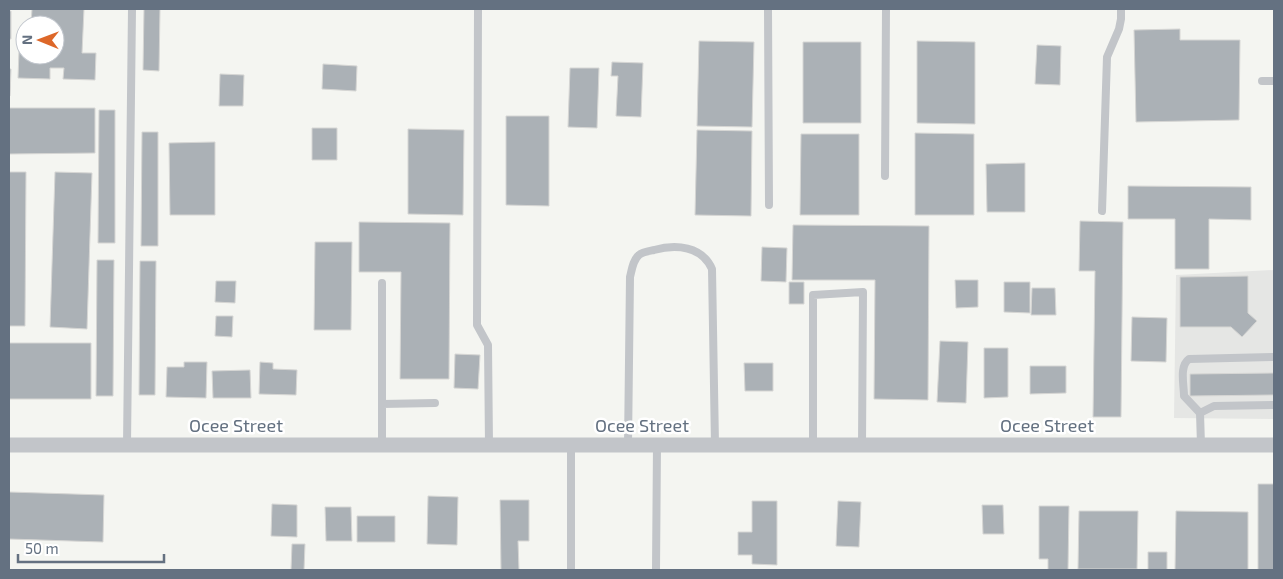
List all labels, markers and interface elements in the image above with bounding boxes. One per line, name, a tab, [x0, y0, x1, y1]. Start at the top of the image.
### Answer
north arrow	[15, 15, 65, 65]
text: N	[18, 35, 35, 45]
street label: Ocee Street	[189, 414, 283, 436]
street label: Ocee Street	[595, 414, 689, 436]
street label: Ocee Street	[1000, 414, 1094, 436]
scale bar	[18, 532, 164, 564]
text: 50 m	[25, 539, 59, 557]

